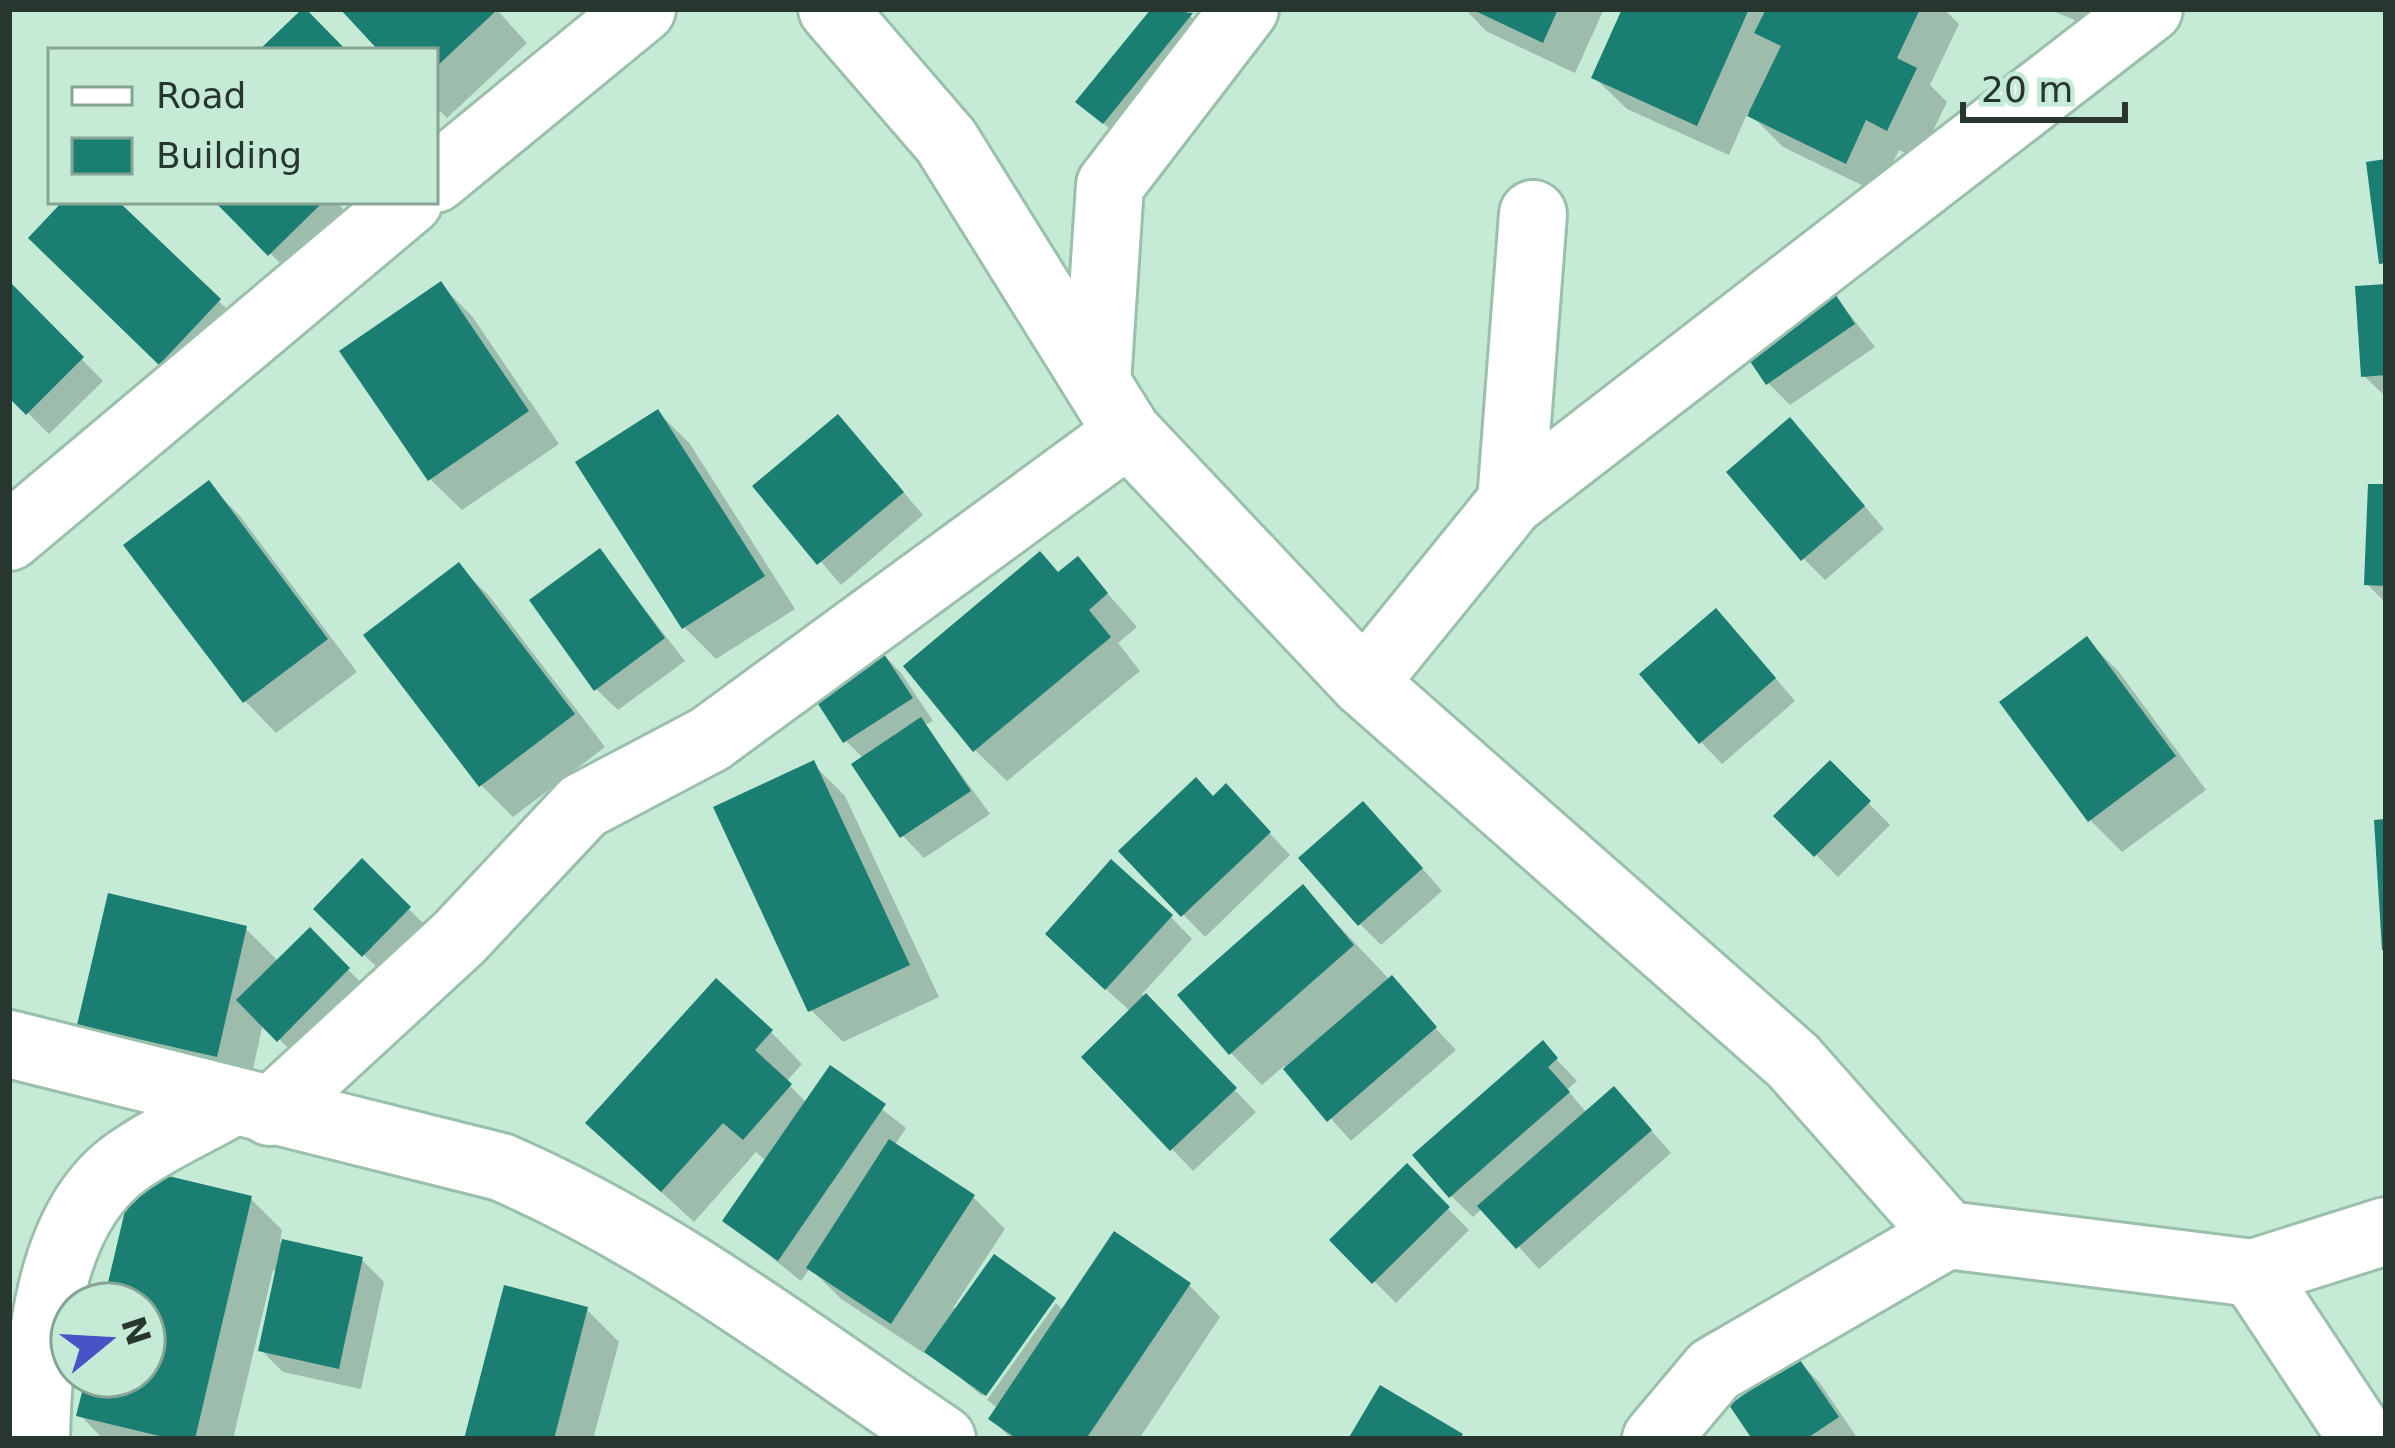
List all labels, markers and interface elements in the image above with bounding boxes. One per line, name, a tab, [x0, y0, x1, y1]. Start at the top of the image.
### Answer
legend	[48, 48, 438, 204]
scale bar	[1963, 48, 2125, 122]
text: 20 m	[1981, 69, 2073, 110]
text: Road	[156, 75, 246, 116]
text: Building	[156, 135, 302, 176]
north arrow	[48, 1280, 168, 1400]
text: N	[113, 1312, 159, 1350]

